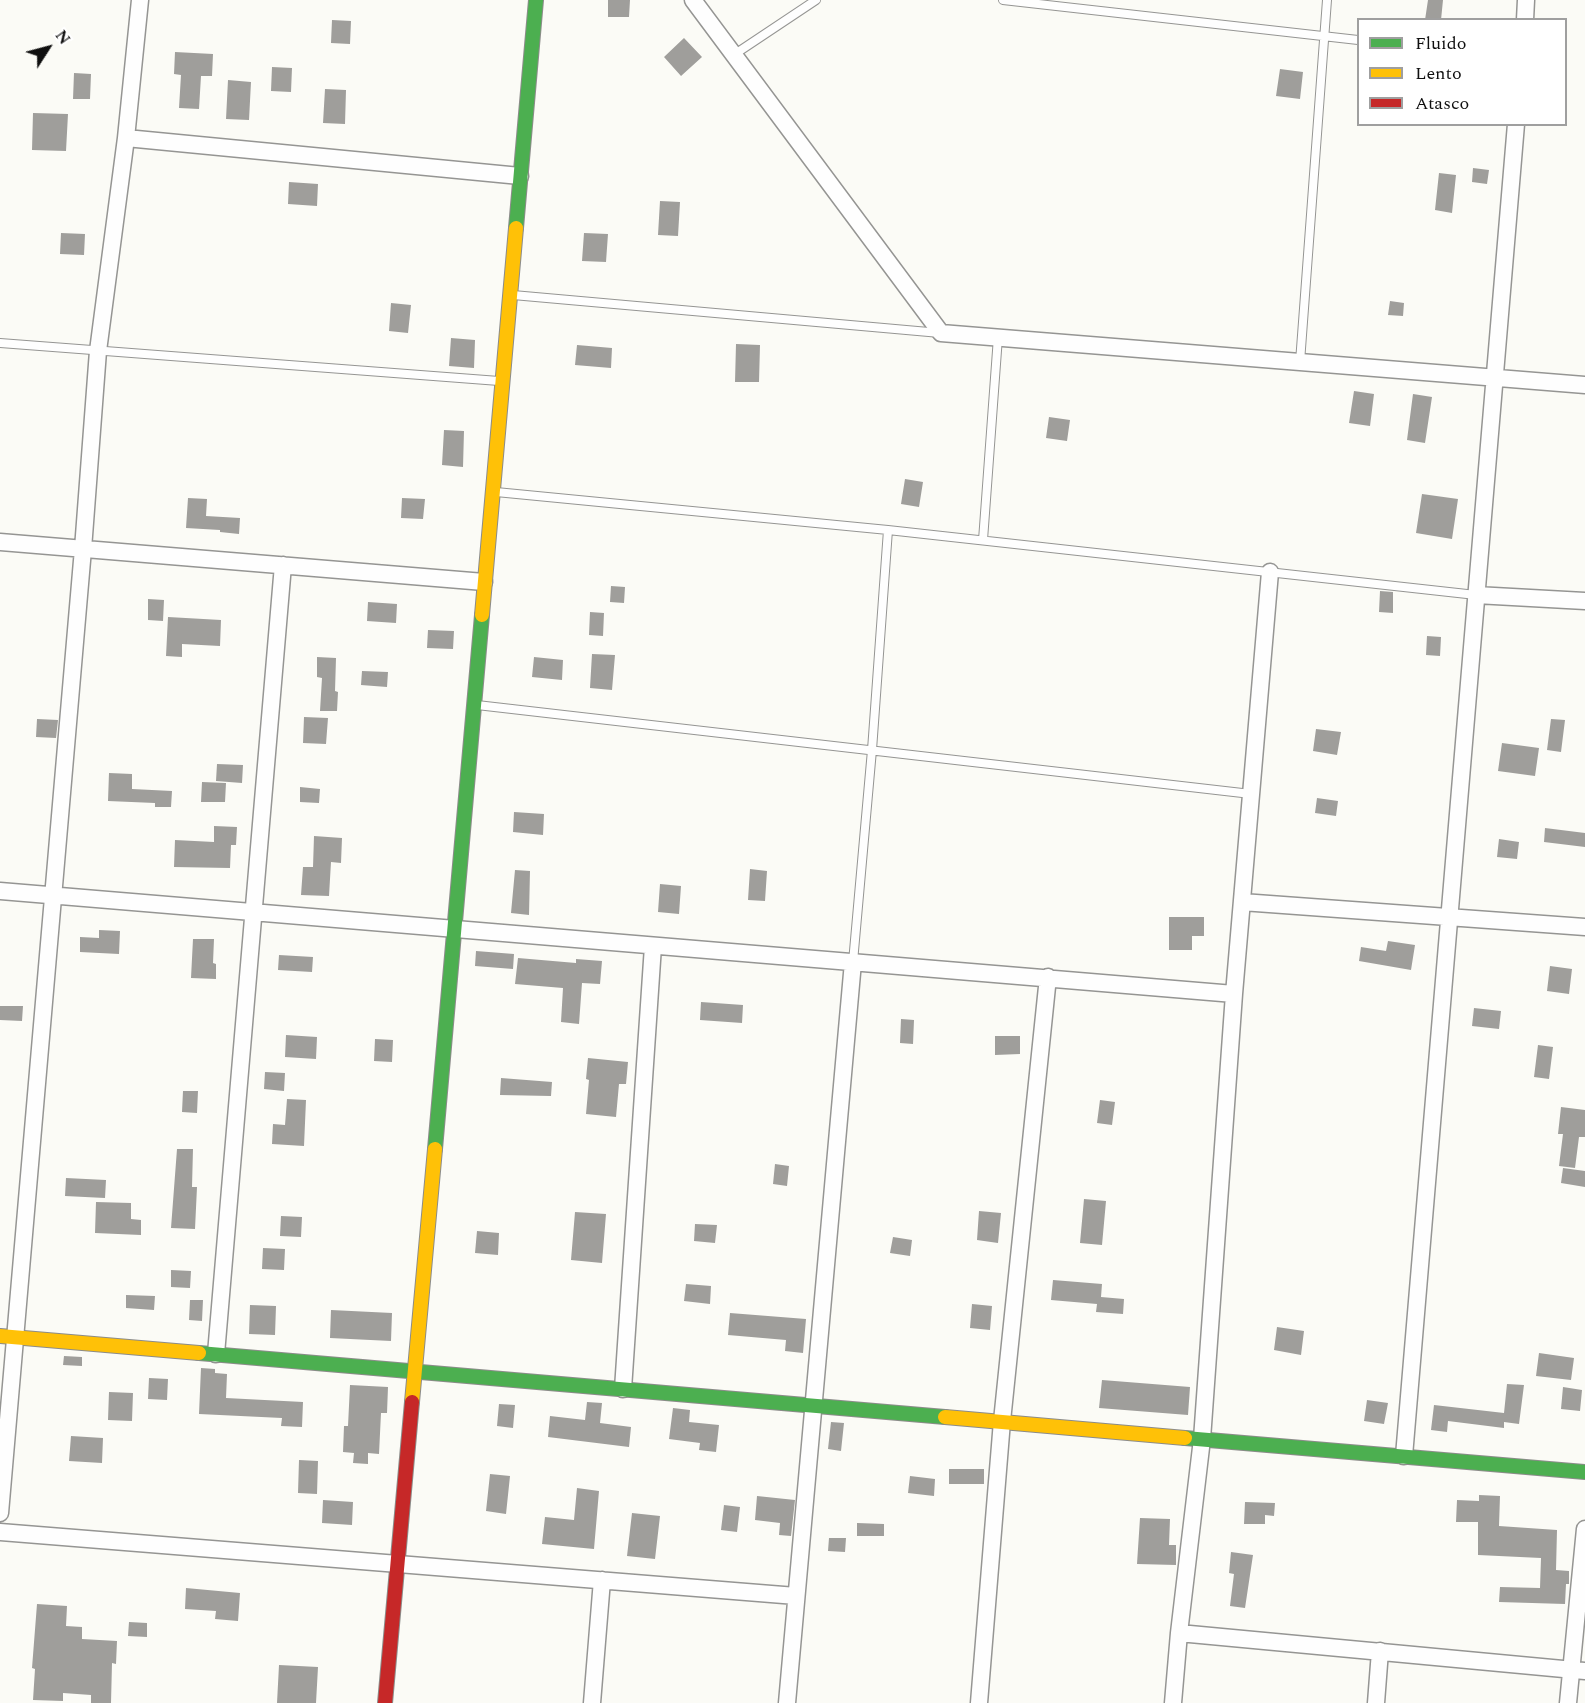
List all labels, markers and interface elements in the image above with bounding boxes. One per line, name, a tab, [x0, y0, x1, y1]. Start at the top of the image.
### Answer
north arrow	[18, 18, 78, 78]
legend	[1357, 18, 1567, 126]
text: N	[49, 25, 76, 50]
text: Fluido	[1415, 30, 1467, 57]
text: Lento	[1415, 60, 1462, 87]
text: Atasco	[1415, 90, 1469, 117]

